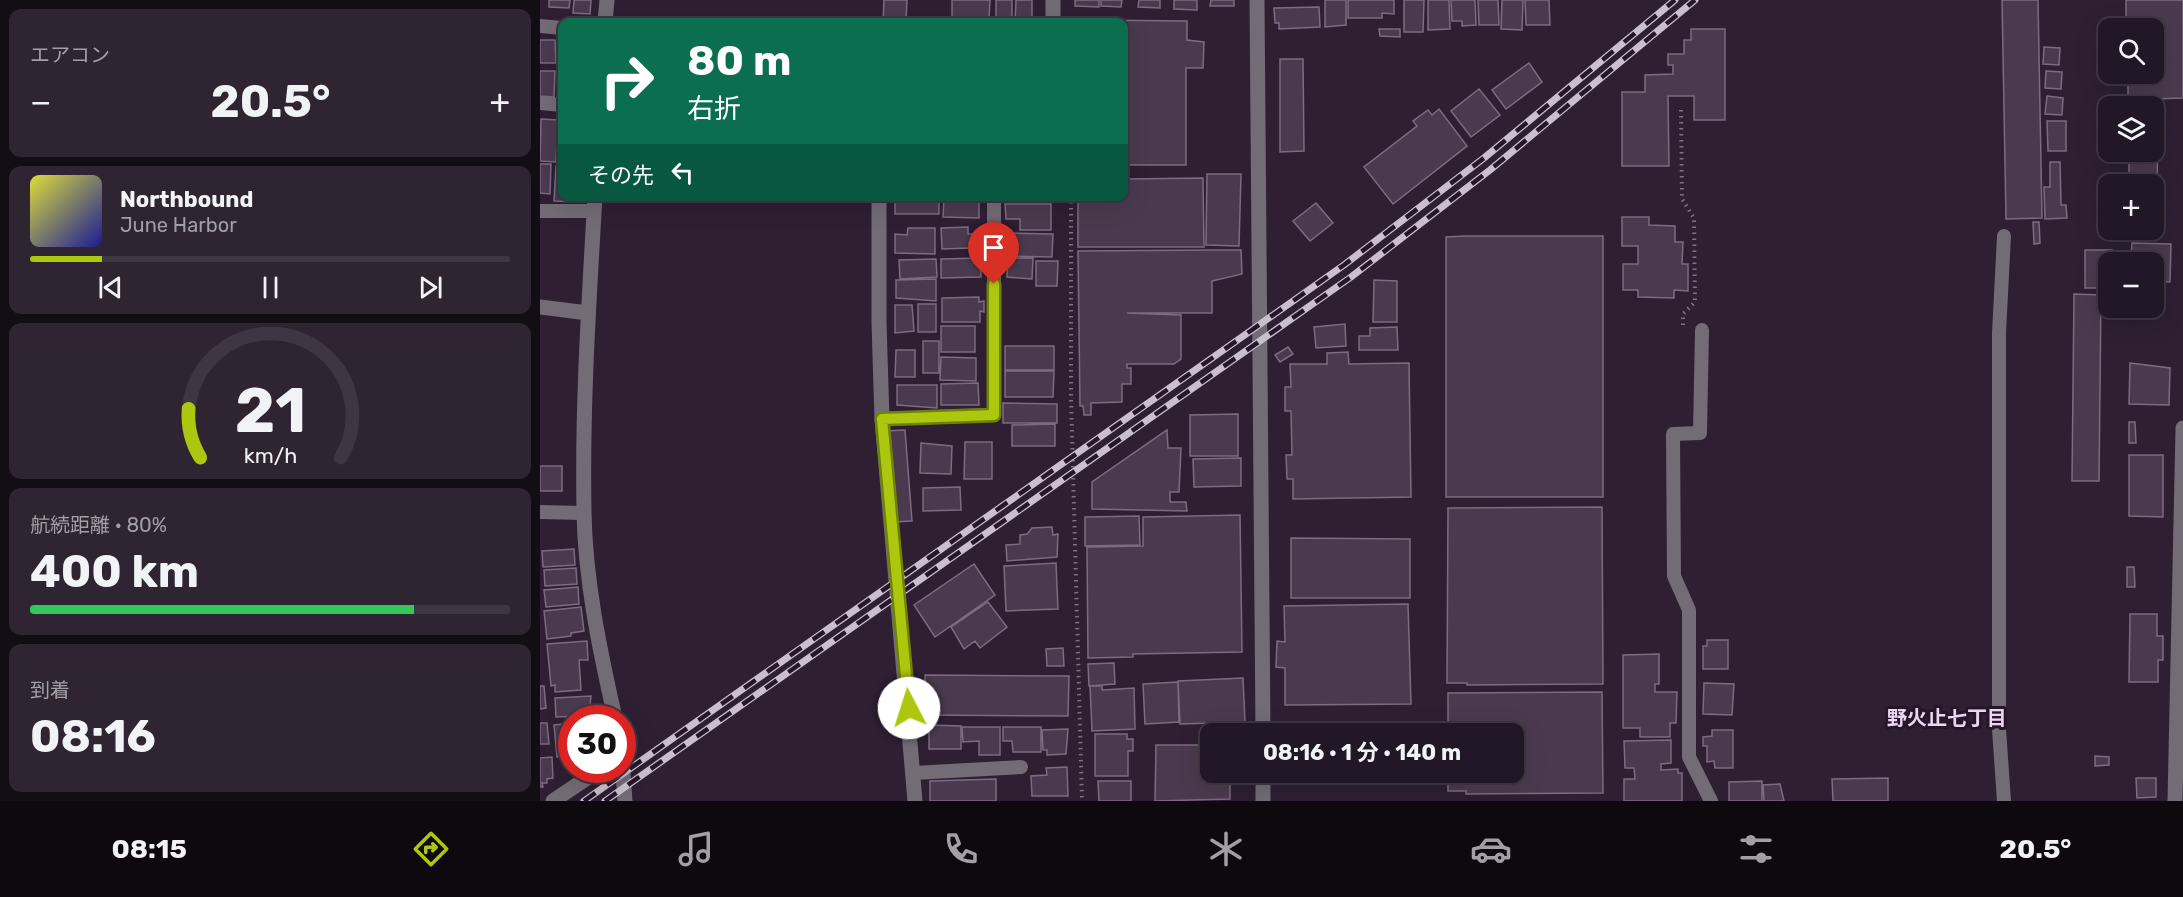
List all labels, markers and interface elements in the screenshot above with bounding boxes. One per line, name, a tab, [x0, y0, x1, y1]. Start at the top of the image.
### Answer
map controls	[2098, 18, 2164, 318]
button: search	[2098, 18, 2164, 84]
text: 80 m	[687, 36, 791, 86]
icon: right	[588, 42, 666, 120]
text: エアコン	[30, 43, 110, 67]
text: 20.5°	[211, 75, 330, 128]
text: −	[30, 82, 51, 121]
text: +	[489, 82, 510, 121]
text: 右折	[687, 93, 741, 125]
button: layers	[2098, 96, 2164, 162]
icon: left	[666, 156, 699, 189]
text: その先	[588, 162, 654, 189]
button: +	[2098, 174, 2164, 240]
text: Northbound	[120, 186, 253, 213]
text: June Harbor	[120, 213, 237, 237]
pin	[968, 222, 1019, 284]
icon: arrive	[977, 231, 1010, 264]
button: −	[2098, 252, 2164, 318]
icon: previous	[94, 271, 127, 304]
icon: pause	[254, 271, 287, 304]
icon: next	[414, 271, 447, 304]
text: 21	[234, 374, 306, 448]
text: km/h	[243, 443, 297, 468]
text: 航続距離 · 80%	[30, 513, 167, 537]
text: 400 km	[30, 545, 199, 598]
position arrow	[877, 676, 941, 740]
text: 到着	[30, 678, 70, 702]
speed limit sign: 30	[558, 705, 636, 783]
district label: 野火止七丁目	[1887, 706, 2007, 730]
text: 08:16	[30, 710, 156, 763]
text: 08:16 · 1 分 · 140 m	[1263, 739, 1461, 766]
icon: directions	[410, 828, 452, 870]
icon: music	[675, 828, 717, 870]
icon: phone	[940, 828, 982, 870]
icon: climate	[1205, 828, 1247, 870]
icon: car	[1470, 828, 1512, 870]
icon: filters	[1735, 828, 1777, 870]
text: 08:15	[111, 833, 187, 865]
text: 20.5°	[2000, 833, 2071, 865]

